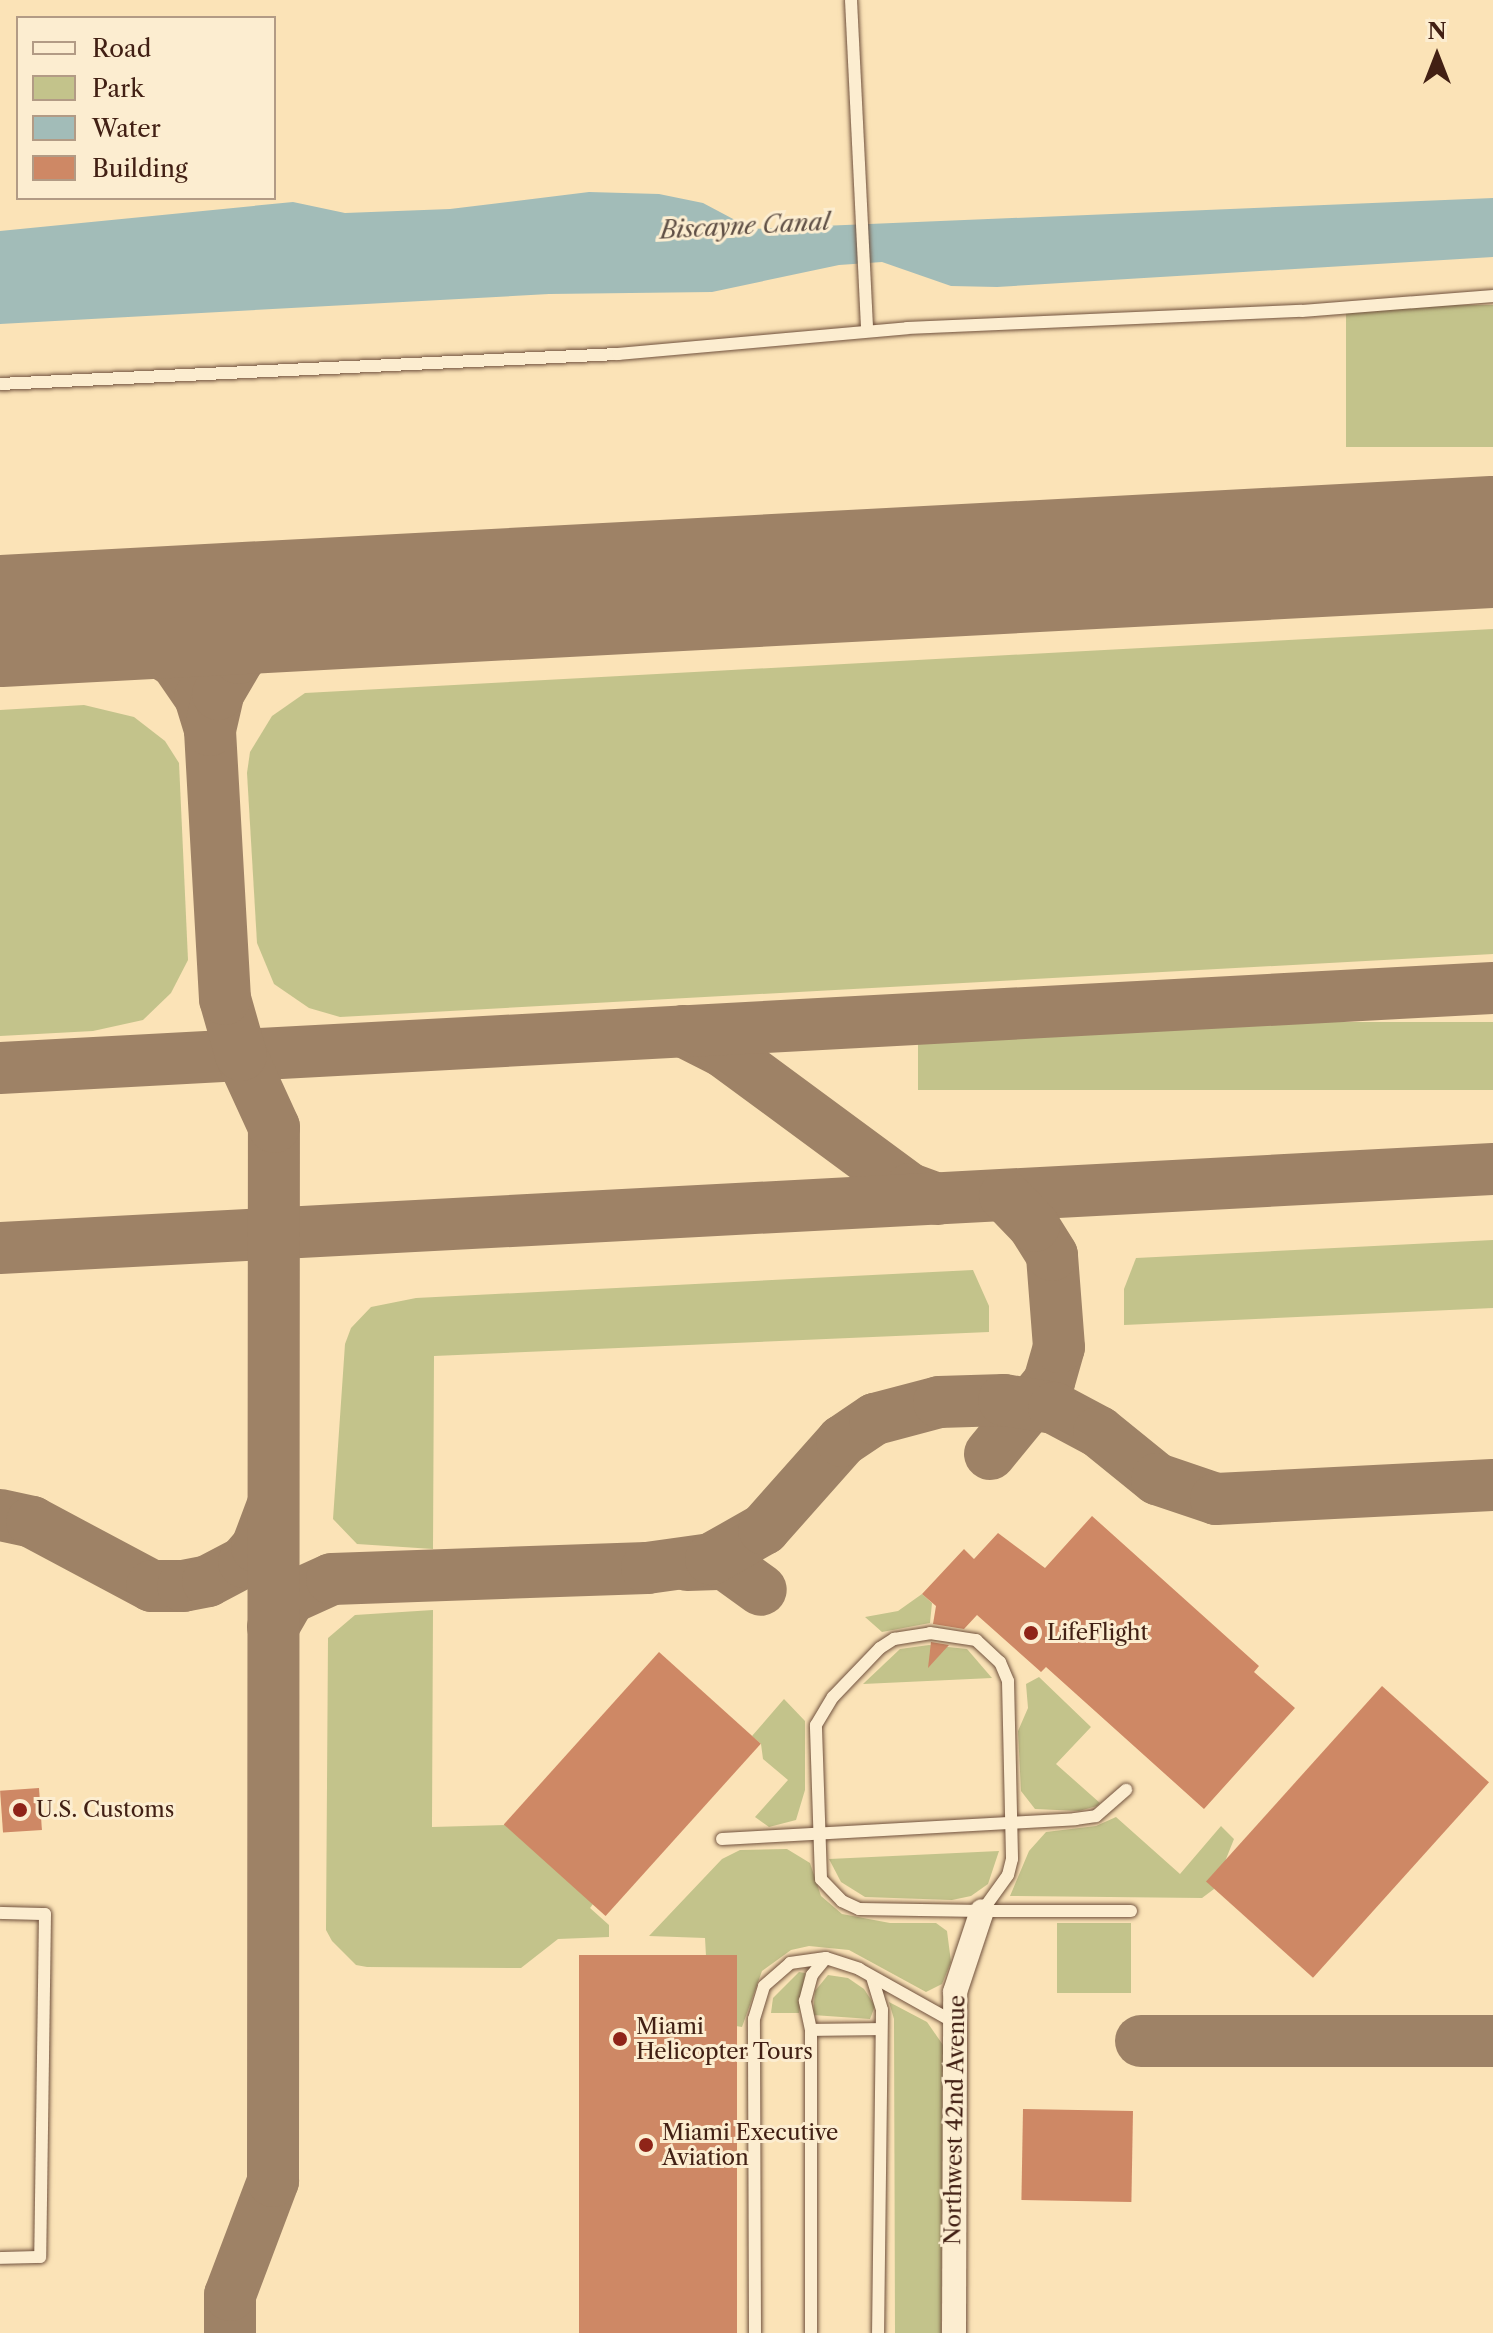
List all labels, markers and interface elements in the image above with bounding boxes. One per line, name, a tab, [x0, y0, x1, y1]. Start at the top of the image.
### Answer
legend	[16, 16, 276, 200]
north arrow	[1397, 16, 1477, 96]
text: N	[1427, 18, 1447, 45]
text: Road	[92, 34, 151, 63]
text: Park	[92, 74, 144, 103]
text: Water	[92, 114, 161, 143]
text: Building	[92, 154, 188, 183]
water label: Biscayne Canal	[659, 207, 831, 245]
place label: LifeFlight	[1047, 1620, 1148, 1646]
marker: LifeFlight	[1022, 1624, 1040, 1642]
place label: U.S. Customs	[36, 1797, 174, 1823]
marker: U.S. Customs	[11, 1801, 29, 1819]
street label: Northwest 42nd Avenue	[940, 1994, 970, 2246]
place label: Miami Helicopter Tours	[636, 2013, 814, 2064]
marker: Miami Helicopter Tours	[611, 2030, 629, 2048]
place label: Miami Executive Aviation	[662, 2119, 838, 2170]
marker: Miami Executive Aviation	[637, 2136, 655, 2154]

